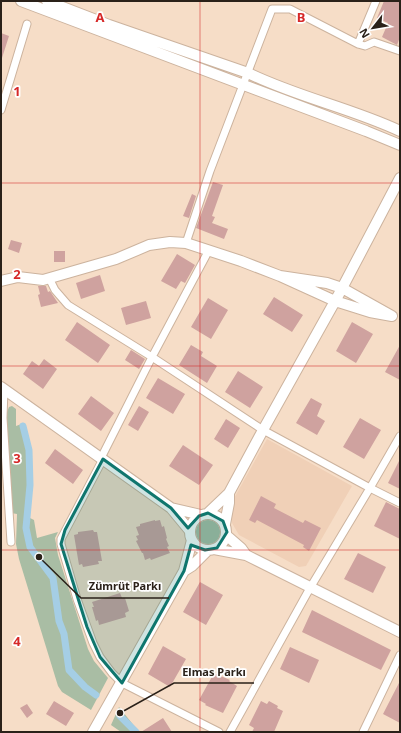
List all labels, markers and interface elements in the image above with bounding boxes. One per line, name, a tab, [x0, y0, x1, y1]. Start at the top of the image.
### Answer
text: A	[96, 8, 105, 26]
text: B	[297, 8, 305, 26]
north arrow	[353, 8, 393, 48]
text: N	[355, 26, 373, 41]
text: 1	[13, 82, 21, 100]
text: 2	[13, 265, 21, 283]
text: 3	[13, 449, 21, 467]
callout: Zümrüt Parkı	[81, 575, 169, 598]
text: Zümrüt Parkı	[89, 578, 161, 593]
text: 4	[13, 632, 21, 650]
callout: Elmas Parkı	[174, 660, 254, 683]
text: Elmas Parkı	[182, 664, 246, 679]

